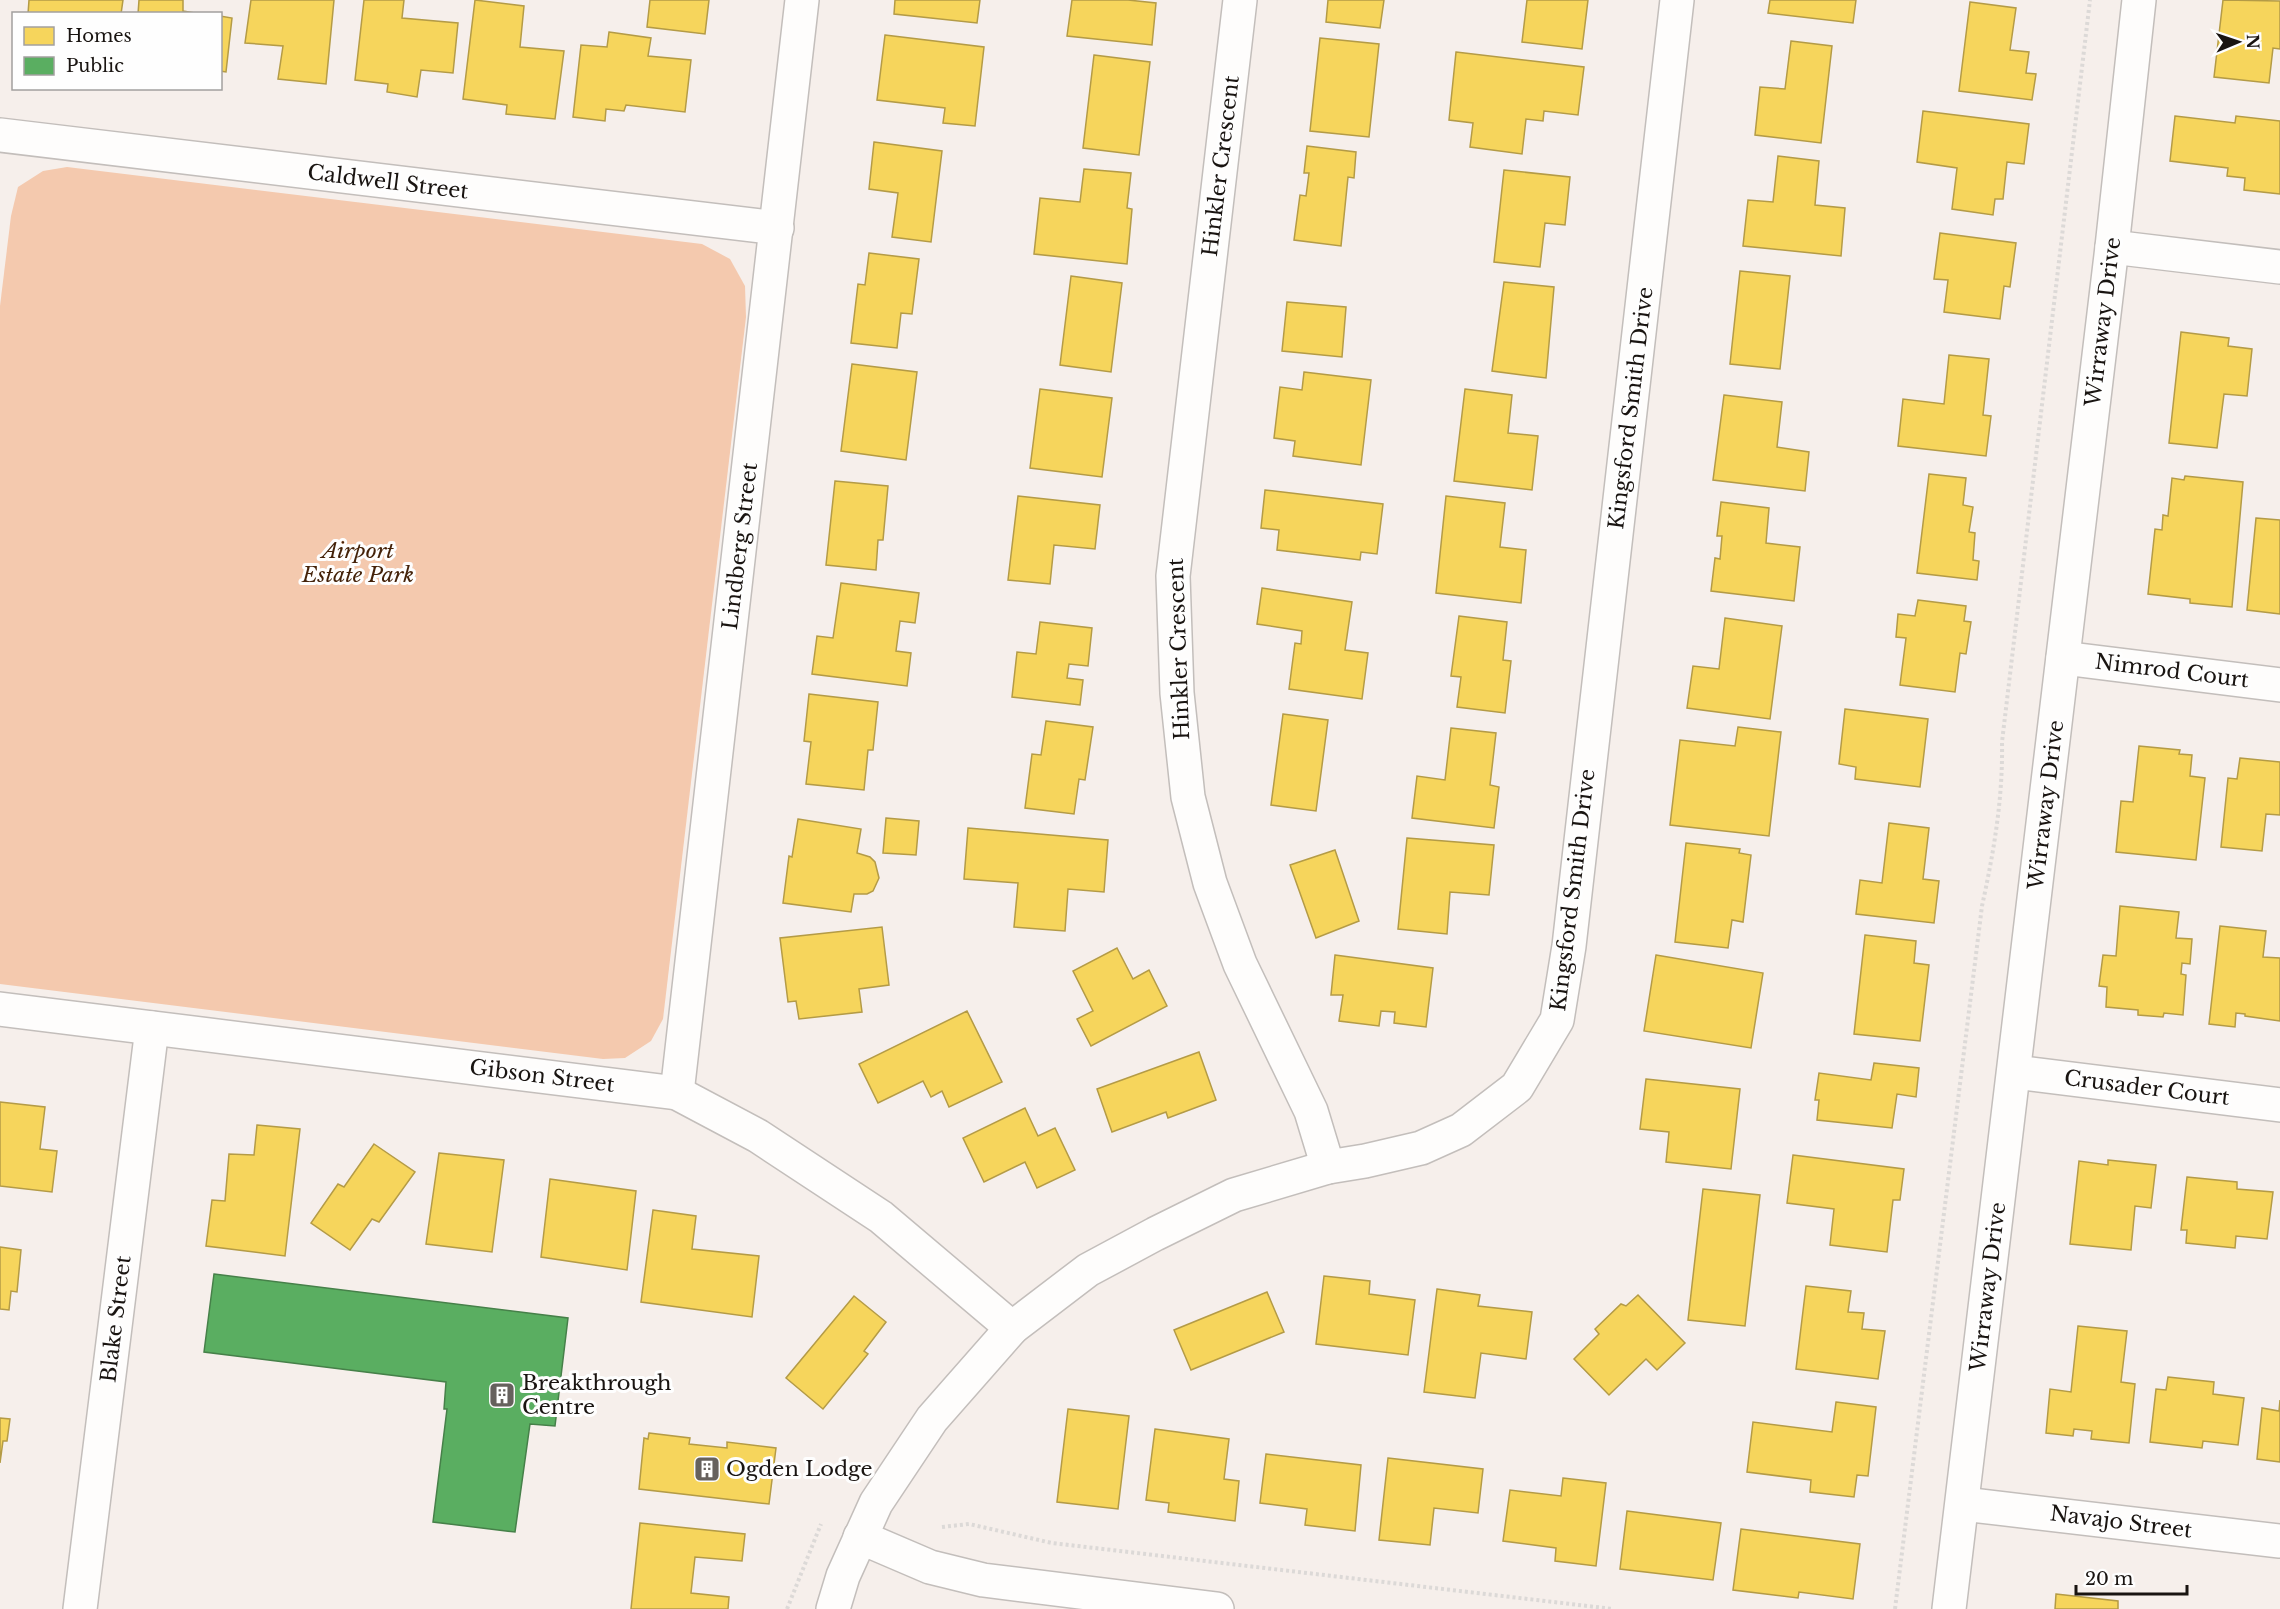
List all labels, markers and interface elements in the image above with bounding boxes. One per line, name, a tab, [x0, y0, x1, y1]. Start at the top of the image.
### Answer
legend	[12, 12, 222, 90]
north arrow	[2208, 12, 2268, 72]
text: Homes	[66, 25, 132, 47]
text: N	[2243, 34, 2263, 49]
text: Public	[66, 55, 124, 77]
street label: Hinkler Crescent	[1197, 74, 1245, 258]
street label: Caldwell Street	[306, 159, 470, 205]
street label: Wirraway Drive	[2080, 236, 2126, 409]
street label: Kingsford Smith Drive	[1603, 285, 1659, 531]
street label: Lindberg Street	[717, 461, 763, 631]
park label: Airport Estate Park	[301, 538, 414, 588]
street label: Hinkler Crescent	[1163, 557, 1195, 741]
street label: Nimrod Court	[2094, 649, 2250, 693]
street label: Wirraway Drive	[2023, 719, 2069, 892]
street label: Kingsford Smith Drive	[1545, 767, 1601, 1013]
street label: Gibson Street	[468, 1054, 616, 1098]
street label: Crusader Court	[2063, 1065, 2231, 1111]
street label: Wirraway Drive	[1965, 1201, 2011, 1374]
street label: Blake Street	[95, 1254, 137, 1384]
place label: Breakthrough Centre	[522, 1370, 672, 1420]
building icon: Breakthrough Centre	[487, 1380, 517, 1410]
building icon: Ogden Lodge	[692, 1454, 722, 1484]
place label: Ogden Lodge	[726, 1456, 873, 1482]
street label: Navajo Street	[2048, 1500, 2194, 1544]
scale bar	[2076, 1558, 2187, 1596]
text: 20 m	[2085, 1568, 2133, 1590]

